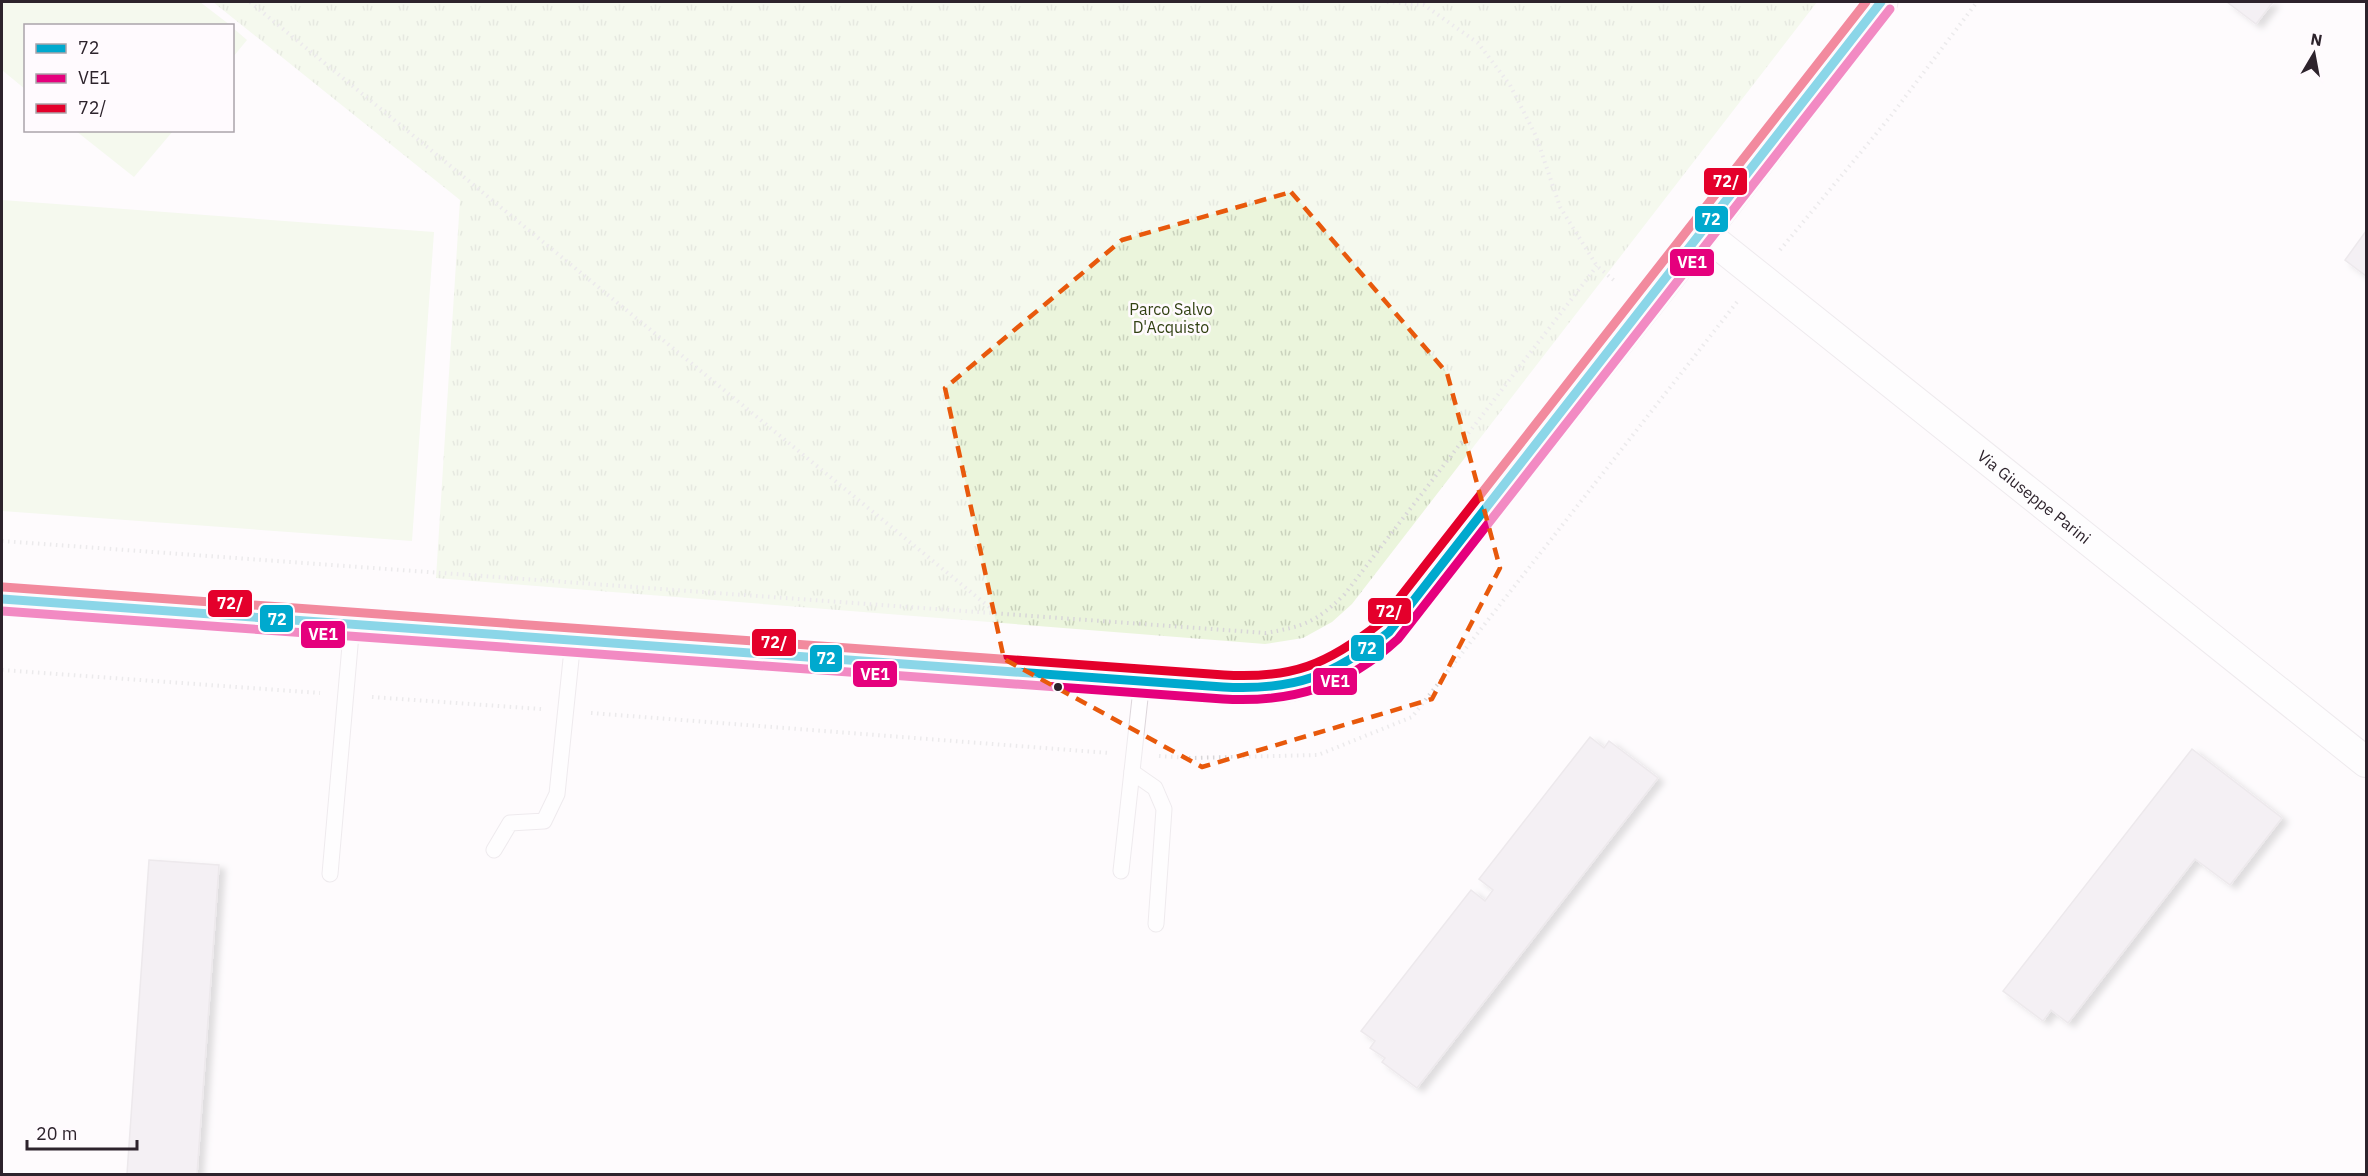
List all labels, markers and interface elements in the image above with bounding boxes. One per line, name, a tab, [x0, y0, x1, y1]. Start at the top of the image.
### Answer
legend	[24, 24, 234, 132]
north arrow	[2284, 24, 2344, 84]
text: N	[2309, 28, 2324, 50]
text: 72	[78, 36, 100, 59]
text: VE1	[78, 66, 110, 89]
text: 72/	[78, 96, 107, 119]
line badge: 72/	[1703, 167, 1748, 196]
text: 72/	[1713, 171, 1739, 191]
line badge: 72	[1694, 205, 1729, 233]
text: 72	[1701, 209, 1721, 229]
line badge: VE1	[1669, 248, 1715, 277]
text: VE1	[1677, 252, 1707, 272]
park label: Parco Salvo D'Acquisto	[1129, 299, 1213, 337]
street label: Via Giuseppe Parini	[1974, 445, 2095, 548]
line badge: 72/	[207, 589, 253, 618]
text: 72/	[217, 593, 243, 613]
line badge: 72/	[1367, 597, 1412, 625]
text: 72/	[1376, 601, 1402, 621]
line badge: 72	[259, 604, 294, 633]
text: 72	[267, 609, 287, 629]
line badge: VE1	[300, 620, 346, 649]
text: VE1	[308, 624, 338, 644]
line badge: 72/	[751, 628, 797, 657]
text: 72/	[761, 632, 787, 652]
line badge: 72	[1350, 634, 1385, 662]
text: 72	[1357, 638, 1377, 658]
line badge: 72	[809, 644, 843, 673]
text: 72	[816, 648, 836, 668]
line badge: VE1	[852, 660, 898, 688]
text: VE1	[860, 664, 890, 684]
line badge: VE1	[1312, 667, 1358, 696]
text: VE1	[1320, 671, 1350, 691]
unlabelled marker	[1052, 681, 1064, 693]
scale bar	[27, 1113, 136, 1151]
text: 20 m	[36, 1122, 78, 1145]

